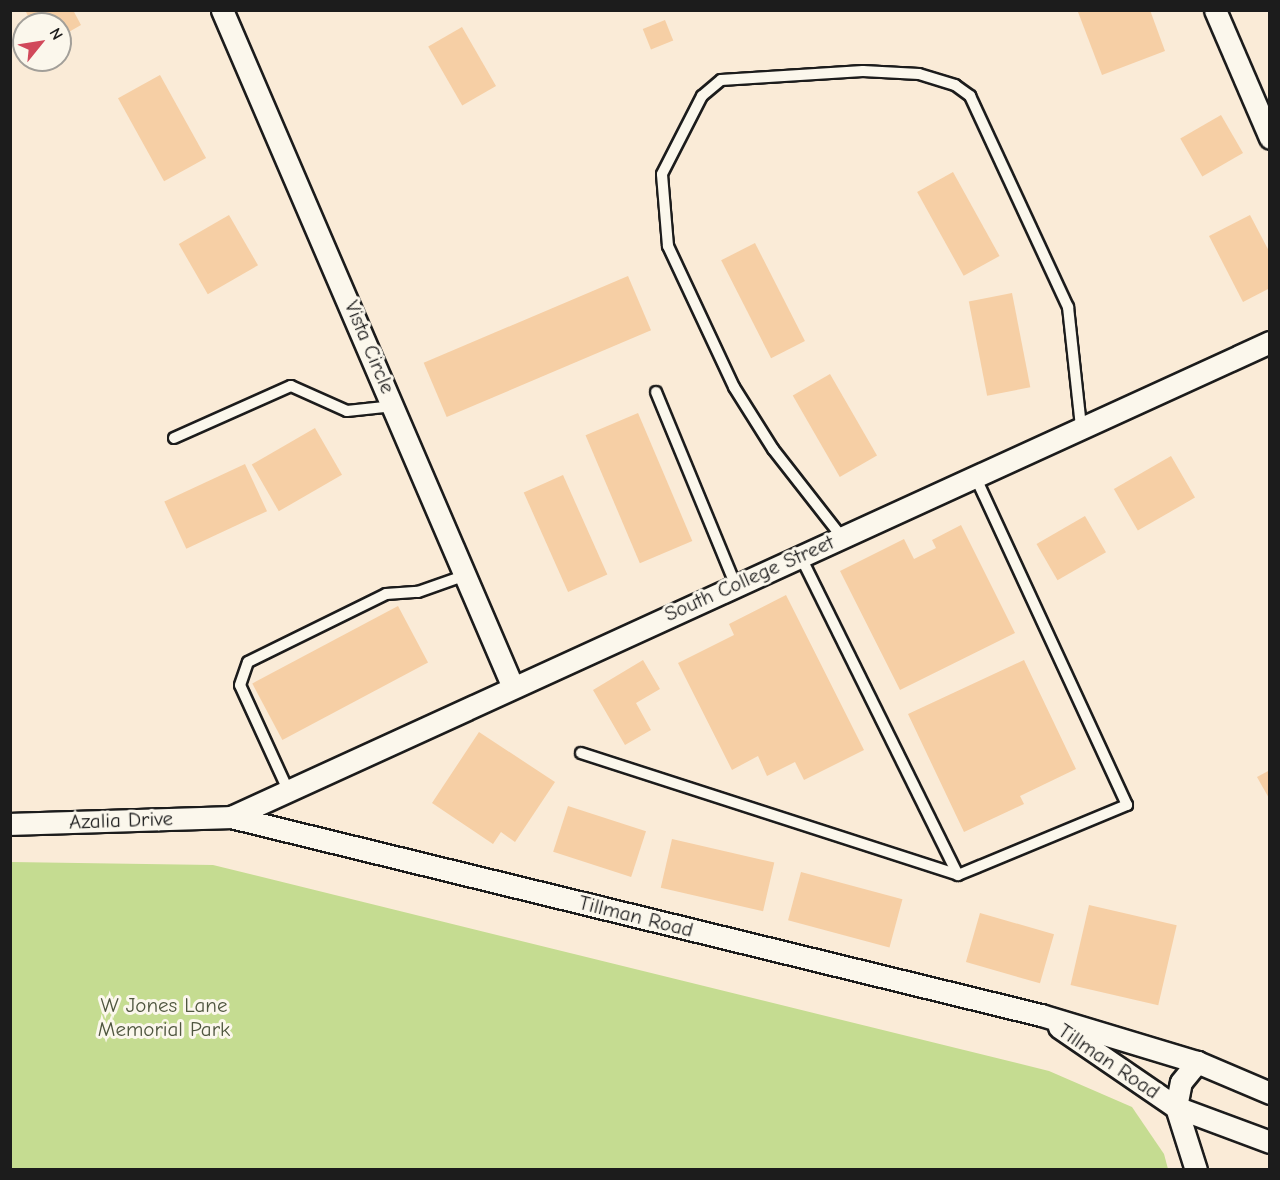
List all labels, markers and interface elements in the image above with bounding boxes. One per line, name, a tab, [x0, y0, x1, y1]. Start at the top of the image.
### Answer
north arrow	[12, 12, 72, 72]
text: N	[45, 25, 66, 43]
street label: Vista Circle	[339, 297, 401, 397]
street label: South College Street	[660, 529, 838, 627]
street label: Azalia Drive	[69, 806, 173, 834]
street label: Tillman Road	[576, 890, 696, 942]
park label: W Jones Lane Memorial Park	[98, 992, 230, 1042]
street label: Tillman Road	[1053, 1018, 1165, 1104]

